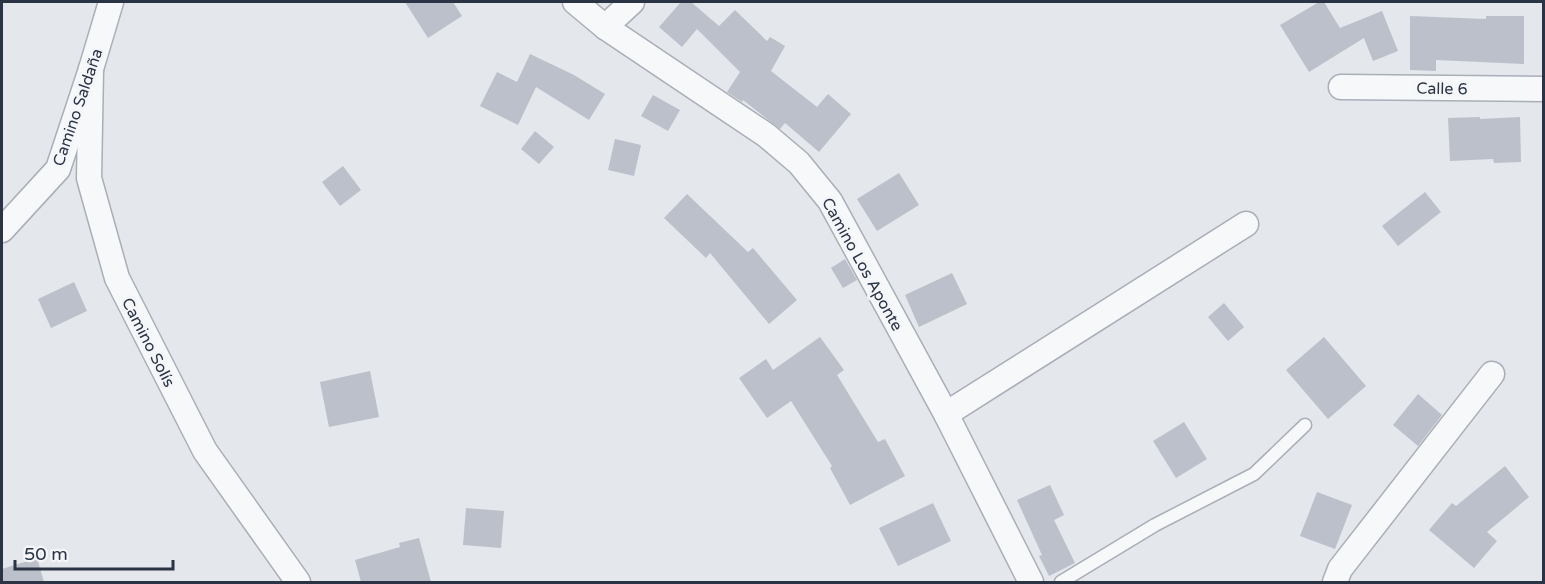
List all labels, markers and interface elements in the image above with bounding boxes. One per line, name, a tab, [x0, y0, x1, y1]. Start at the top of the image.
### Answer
street label: Camino Saldaña	[48, 46, 107, 169]
street label: Calle 6	[1416, 79, 1468, 99]
street label: Camino Los Aponte	[817, 194, 907, 335]
street label: Camino Solís	[117, 294, 179, 391]
scale bar	[15, 533, 172, 571]
text: 50 m	[24, 543, 68, 565]

